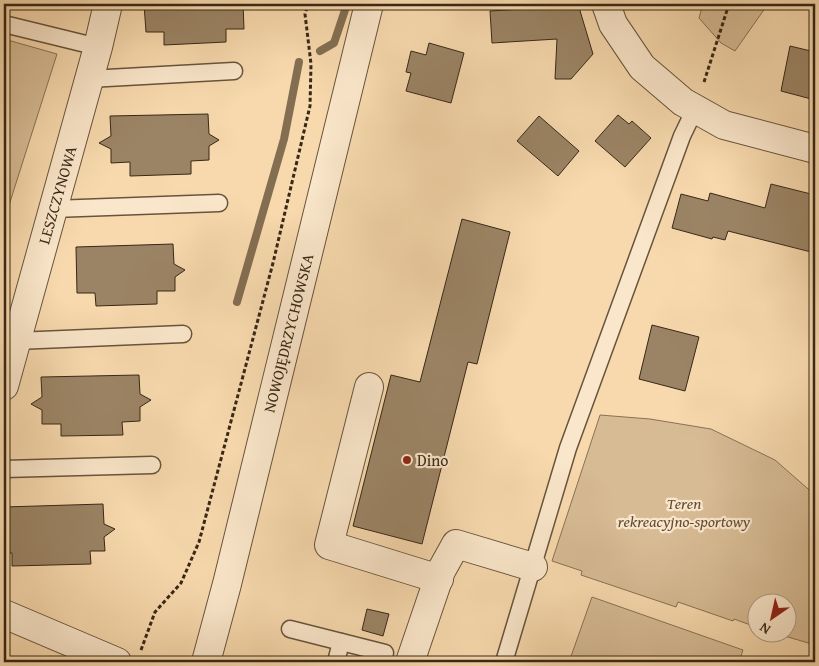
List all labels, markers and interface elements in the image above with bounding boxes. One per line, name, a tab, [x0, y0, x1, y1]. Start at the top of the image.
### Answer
street label: LESZCZYNOWA	[32, 143, 83, 247]
street label: NOWOJĘDRZYCHOWSKA	[257, 251, 319, 415]
place label: Dino	[417, 448, 448, 472]
marker: Dino	[401, 454, 413, 466]
park label: Teren rekreacyjno-sportowy	[618, 491, 751, 533]
north arrow	[746, 594, 796, 644]
text: N	[755, 618, 774, 640]

